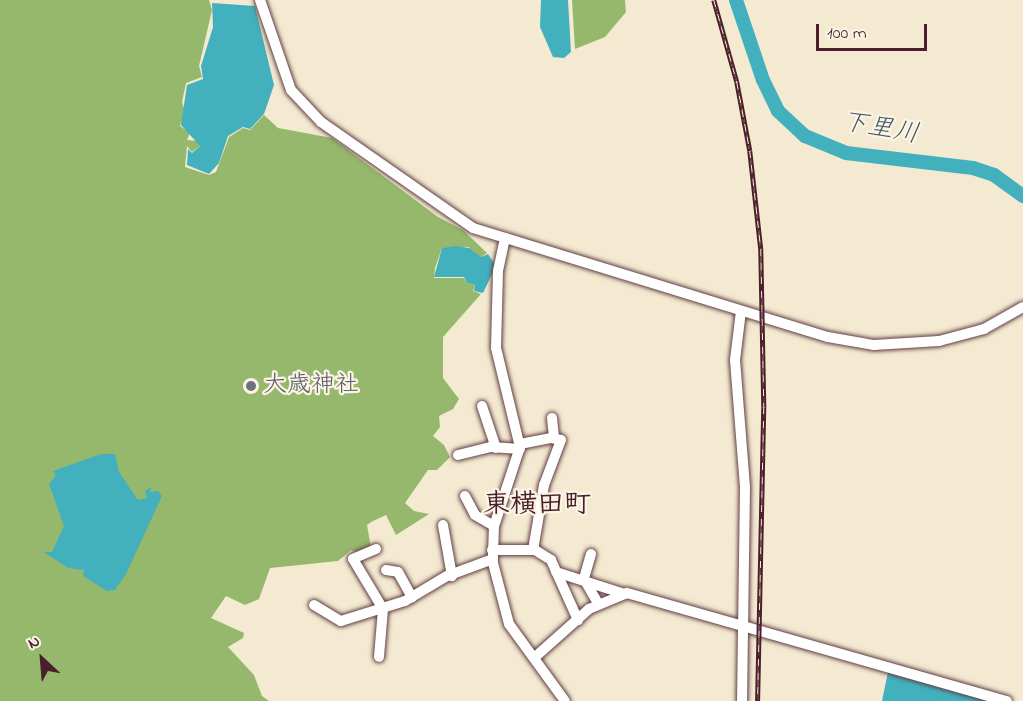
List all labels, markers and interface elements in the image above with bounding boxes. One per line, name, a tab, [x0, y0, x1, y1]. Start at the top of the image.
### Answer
scale bar	[819, 12, 930, 50]
text: 100 m	[827, 21, 867, 47]
water label: 下里川	[839, 108, 921, 152]
place label: 大歳神社	[263, 372, 359, 400]
marker: 大歳神社	[244, 379, 258, 393]
district label: 東横田町	[483, 490, 591, 522]
north arrow	[12, 629, 72, 689]
text: N	[24, 630, 44, 656]

